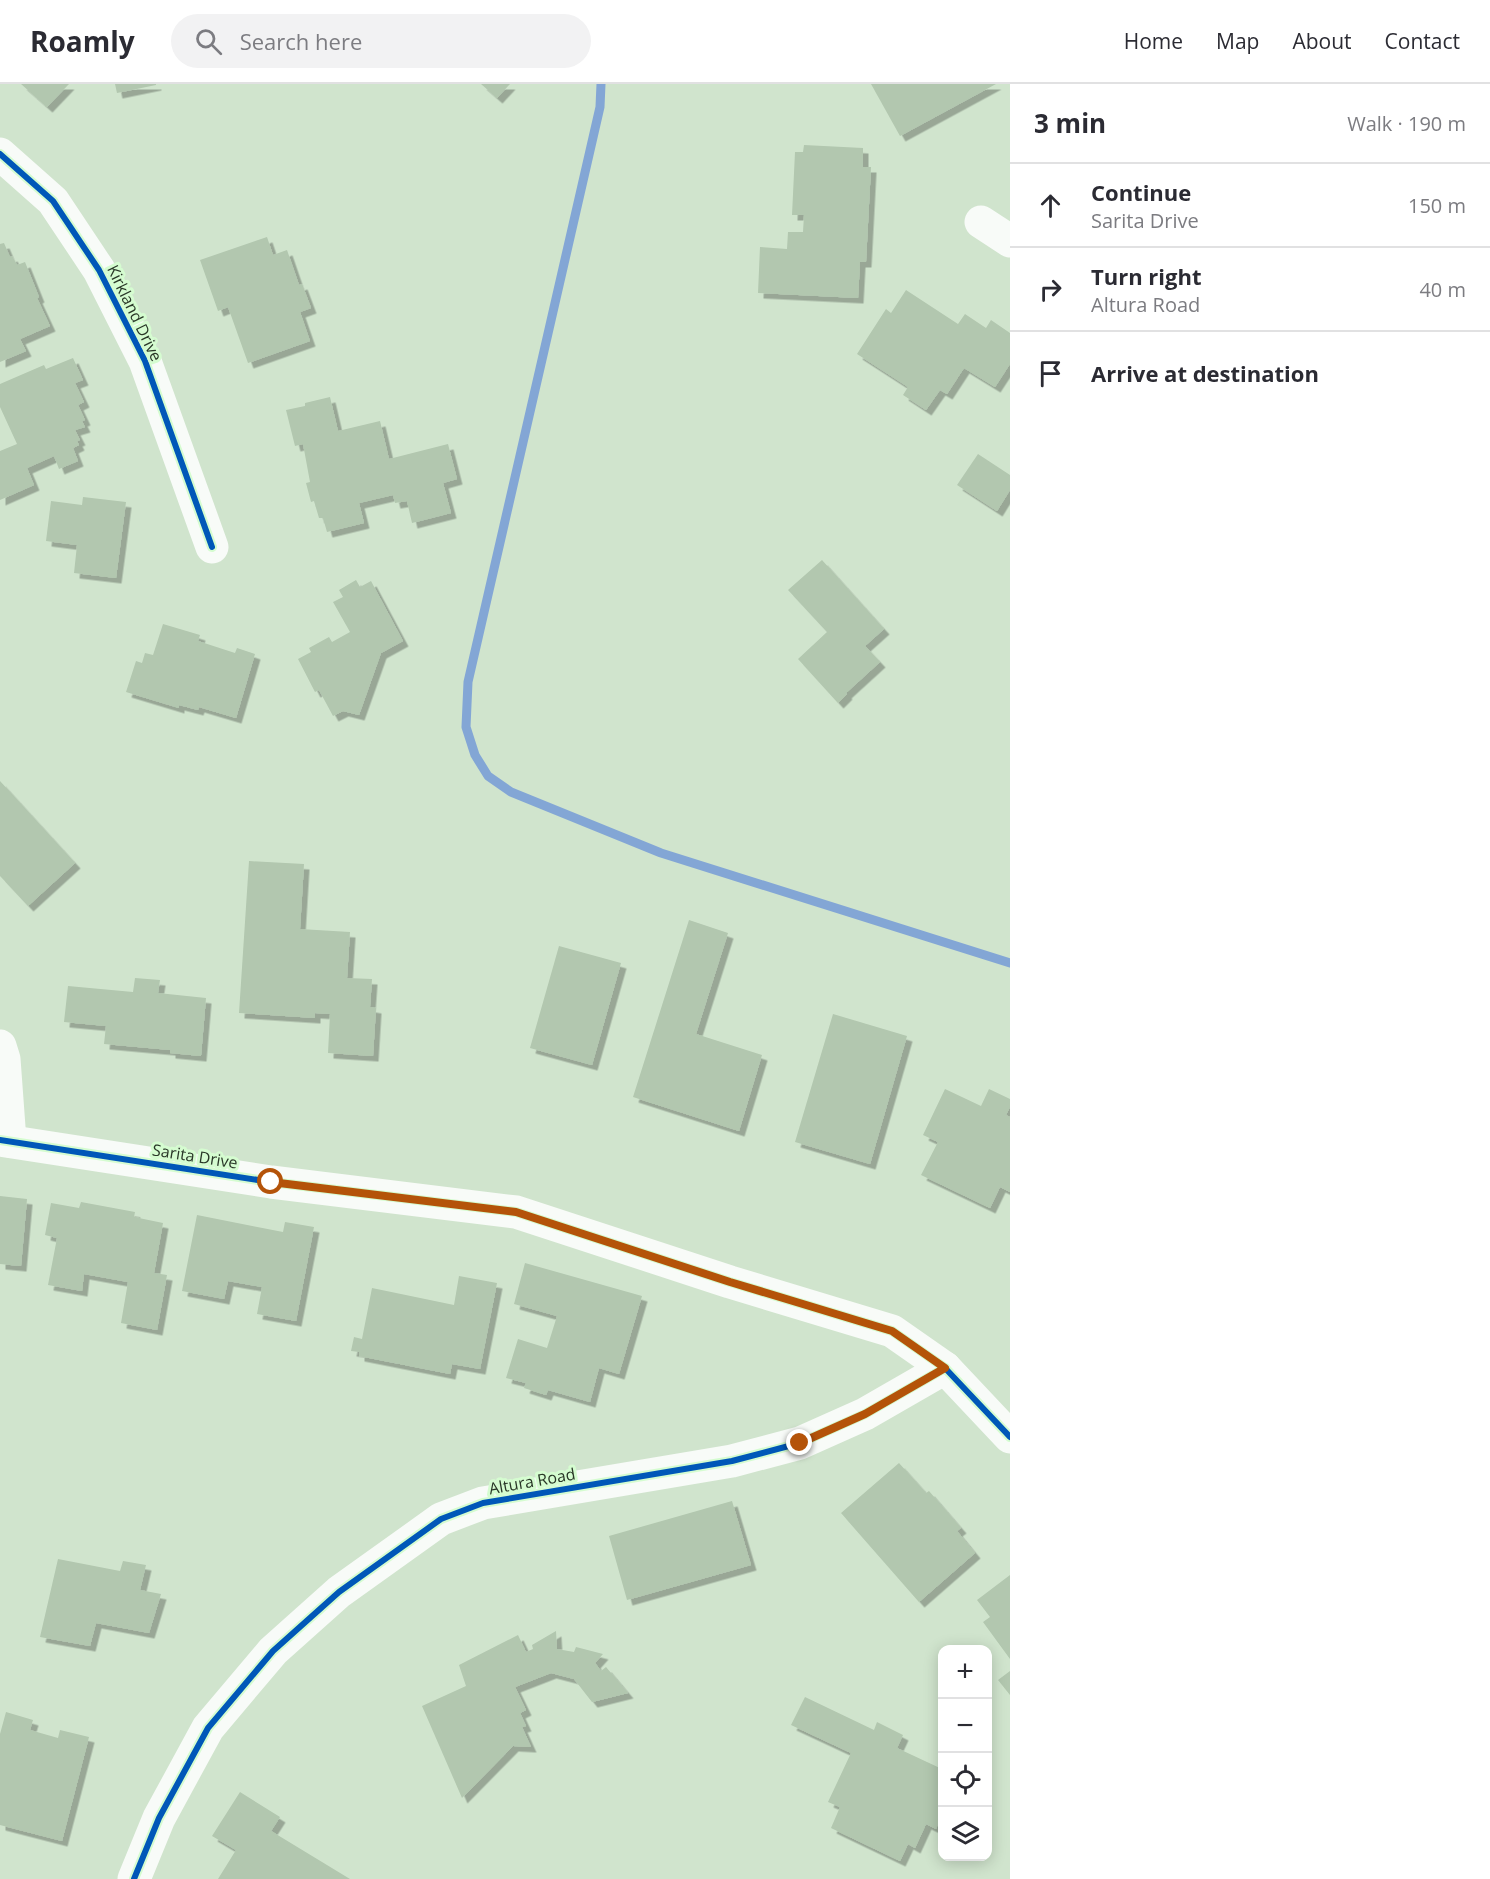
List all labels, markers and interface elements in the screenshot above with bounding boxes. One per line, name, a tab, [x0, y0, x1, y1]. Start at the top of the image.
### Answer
search box	[171, 14, 591, 68]
text: Roamly	[30, 22, 135, 60]
icon: search	[192, 25, 225, 58]
text: Search here	[240, 26, 362, 56]
text: Home	[1124, 27, 1183, 55]
text: Map	[1216, 27, 1259, 55]
text: About	[1292, 27, 1352, 55]
text: Contact	[1385, 27, 1460, 55]
text: 3 min	[1034, 105, 1106, 141]
text: Walk · 190 m	[1347, 110, 1466, 137]
text: Continue	[1091, 177, 1191, 207]
icon: ahead	[1034, 189, 1067, 222]
text: 150 m	[1408, 192, 1466, 219]
text: Sarita Drive	[1091, 207, 1199, 234]
street label: Kirkland Drive	[102, 261, 168, 365]
text: Turn right	[1091, 261, 1202, 291]
icon: right	[1034, 273, 1067, 306]
text: 40 m	[1419, 276, 1466, 303]
text: Altura Road	[1091, 291, 1200, 318]
icon: arrive	[1034, 357, 1067, 390]
text: Arrive at destination	[1091, 358, 1319, 388]
street label: Sarita Drive	[151, 1138, 239, 1174]
route start	[257, 1168, 283, 1194]
route end	[786, 1429, 812, 1455]
street label: Altura Road	[487, 1463, 577, 1499]
map controls	[938, 1645, 992, 1861]
button: +	[938, 1645, 992, 1699]
button: −	[938, 1699, 992, 1753]
button: locate	[938, 1753, 992, 1807]
button: layers	[938, 1807, 992, 1861]

